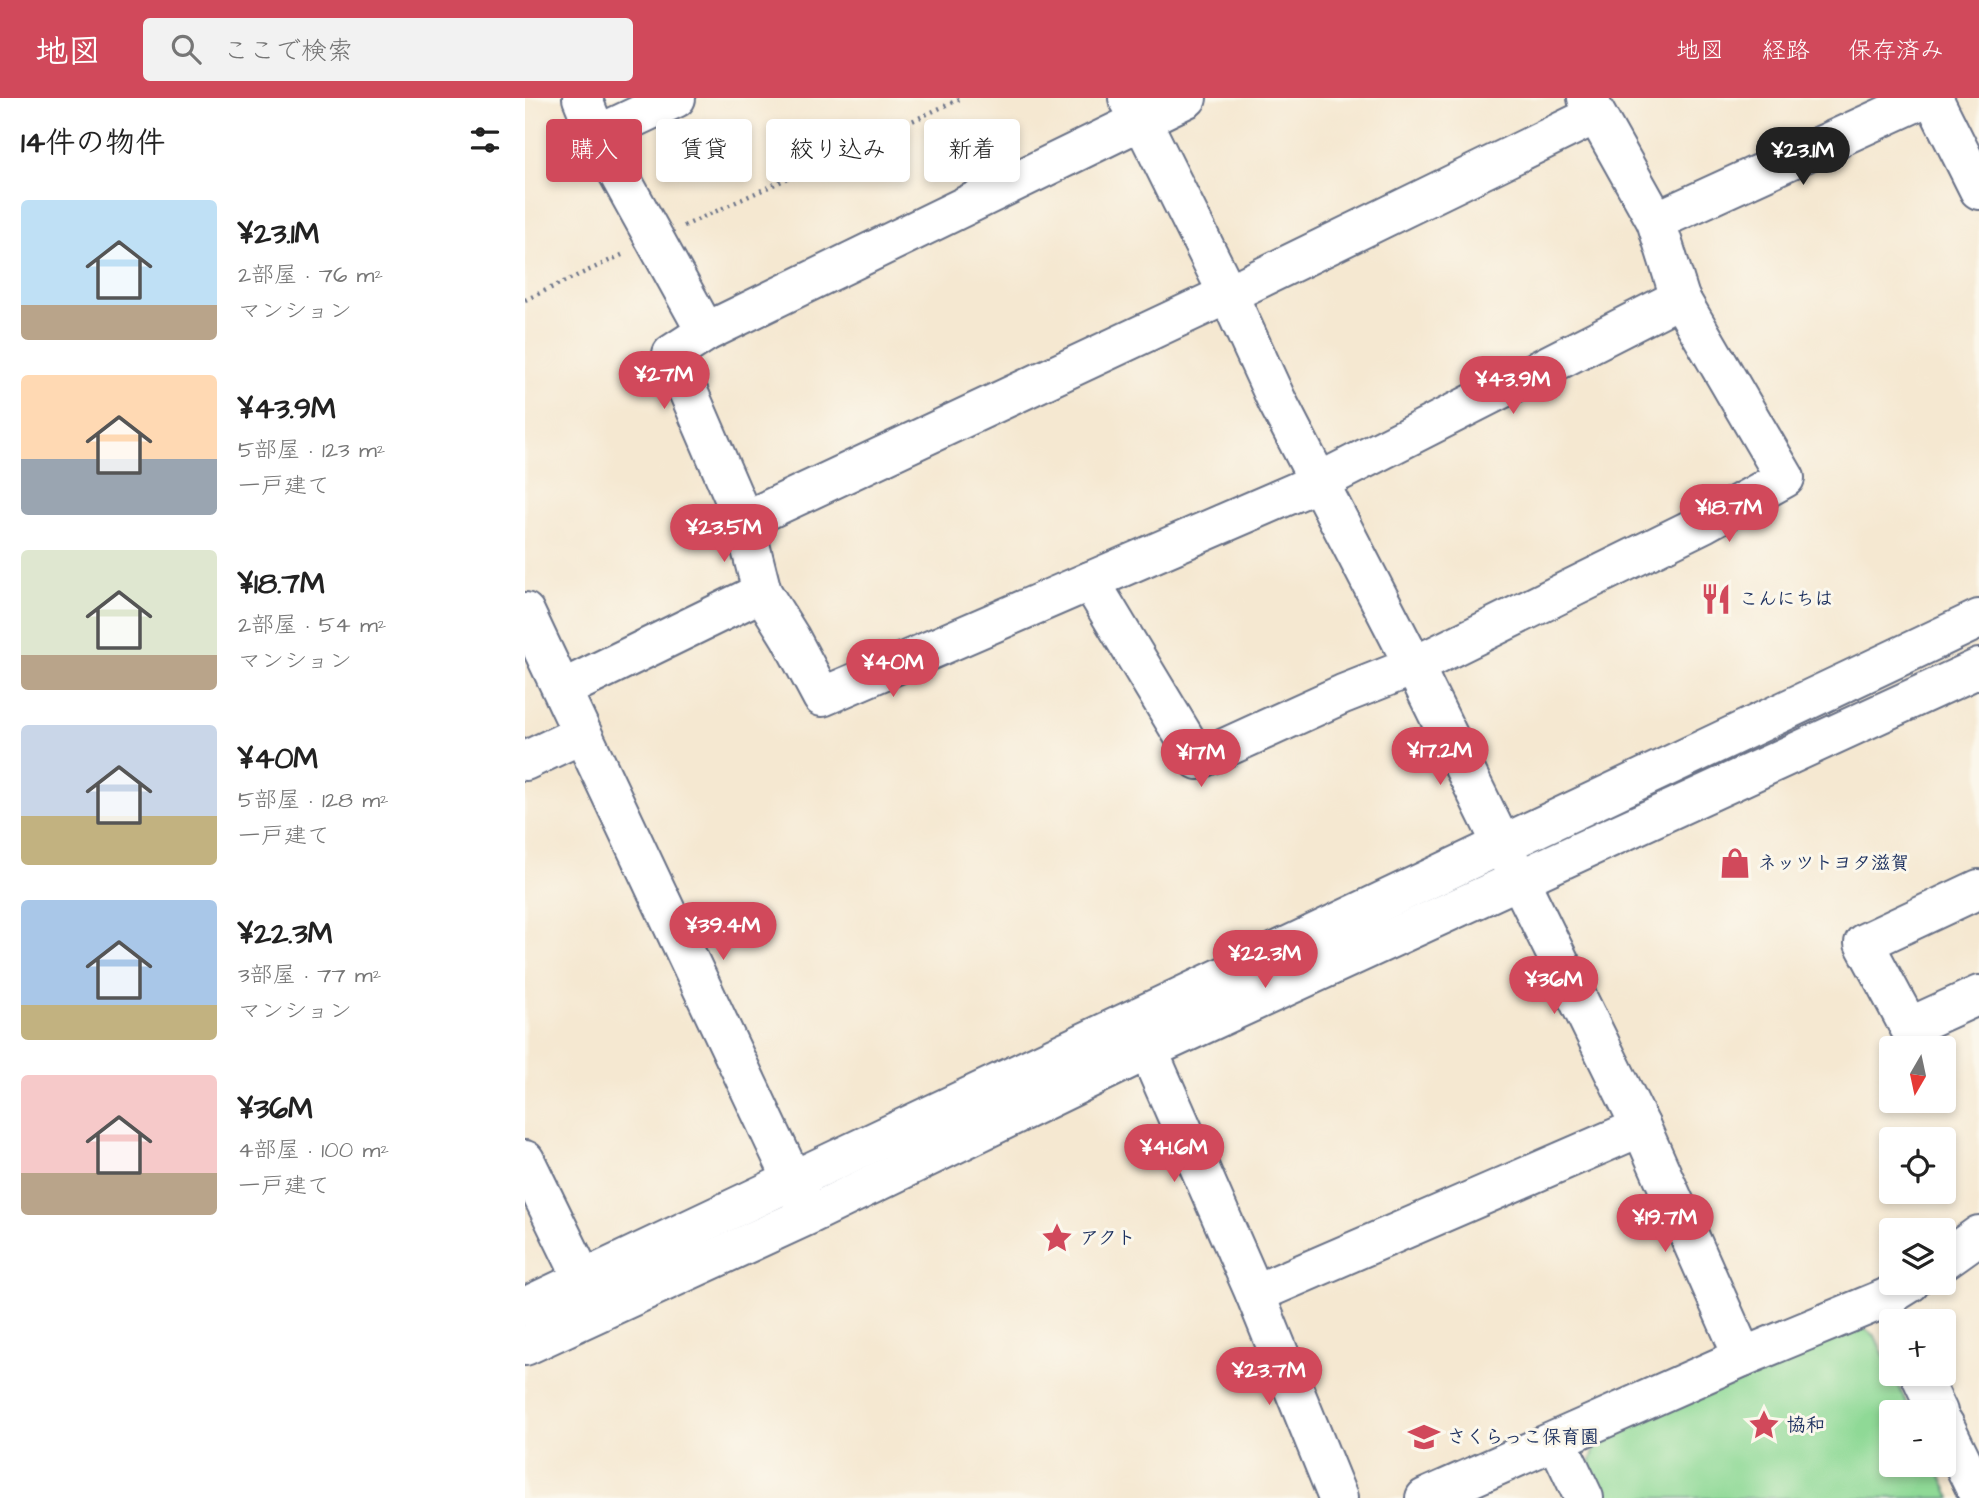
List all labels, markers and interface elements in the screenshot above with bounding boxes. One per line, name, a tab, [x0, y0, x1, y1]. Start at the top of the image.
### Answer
search box	[143, 18, 633, 81]
text: 地図	[35, 29, 101, 75]
icon: search	[167, 30, 205, 68]
text: ここで検索	[223, 33, 353, 69]
text: 地図	[1676, 34, 1724, 68]
text: 経路	[1762, 34, 1810, 68]
text: 保存済み	[1848, 34, 1944, 68]
chip: 購入	[546, 119, 642, 182]
chip: 賃貸	[656, 119, 752, 182]
chip: 絞り込み	[766, 119, 910, 182]
chip: 新着	[924, 119, 1020, 182]
icon: filters	[466, 121, 504, 159]
text: 14件の物件	[21, 122, 165, 164]
pin: ¥23.1M	[1746, 127, 1860, 187]
text: ¥23.1M	[1772, 134, 1834, 166]
text: ¥23.1M	[238, 213, 319, 255]
icon: home	[77, 228, 161, 312]
text: 2部屋 · 76 m²	[238, 259, 383, 291]
text: マンション	[238, 295, 352, 327]
pin: ¥27M	[623, 352, 705, 411]
pin: ¥43.9M	[1456, 356, 1570, 416]
text: ¥27M	[635, 358, 693, 390]
text: ¥43.9M	[1476, 363, 1551, 395]
text: ¥43.9M	[238, 388, 336, 430]
icon: home	[77, 403, 161, 487]
text: 5部屋 · 123 m²	[238, 434, 385, 466]
text: 一戸建て	[238, 470, 330, 502]
pin: ¥18.7M	[1672, 484, 1786, 544]
text: ¥18.7M	[1696, 491, 1762, 523]
pin: ¥23.5M	[667, 504, 781, 564]
text: ¥23.5M	[686, 511, 762, 543]
text: ¥18.7M	[238, 563, 325, 605]
icon: home	[77, 578, 161, 662]
restaurant icon: こんにちは	[1699, 582, 1733, 616]
place label: こんにちは	[1739, 586, 1834, 613]
text: 2部屋 · 54 m²	[238, 609, 387, 641]
pin: ¥40M	[852, 640, 934, 699]
text: マンション	[238, 645, 352, 677]
text: ¥40M	[862, 646, 924, 678]
pin: ¥17.2M	[1383, 728, 1497, 787]
pin: ¥17M	[1160, 730, 1242, 789]
text: ¥17.2M	[1408, 734, 1472, 766]
text: ¥17M	[1177, 736, 1225, 768]
text: ¥40M	[238, 738, 318, 780]
icon: home	[77, 753, 161, 837]
text: 5部屋 · 128 m²	[238, 784, 389, 816]
text: 一戸建て	[238, 820, 330, 852]
shop icon: ネッツトヨタ滋賀	[1718, 846, 1752, 880]
place label: ネッツトヨタ滋賀	[1758, 850, 1909, 877]
pin: ¥39.4M	[666, 902, 780, 962]
text: ¥39.4M	[686, 909, 761, 941]
text: ¥22.3M	[238, 913, 333, 955]
icon: home	[77, 928, 161, 1012]
pin: ¥22.3M	[1208, 930, 1322, 990]
text: ¥22.3M	[1229, 937, 1301, 969]
pin: ¥36M	[1513, 956, 1595, 1016]
text: 3部屋 · 77 m²	[238, 959, 381, 991]
text: ¥36M	[1525, 963, 1583, 995]
text: マンション	[238, 995, 352, 1027]
north arrow	[1879, 1036, 1957, 1113]
map controls	[1879, 1036, 1956, 1477]
text: ¥36M	[238, 1088, 313, 1130]
icon: home	[77, 1103, 161, 1187]
pin: ¥41.6M	[1117, 1124, 1231, 1184]
button: locate	[1879, 1127, 1956, 1204]
text: ¥41.6M	[1140, 1131, 1208, 1163]
text: 4部屋 · 100 m²	[238, 1134, 389, 1166]
text: 一戸建て	[238, 1170, 330, 1202]
pin: ¥19.7M	[1608, 1194, 1722, 1254]
text: ¥19.7M	[1633, 1201, 1697, 1233]
button: layers	[1879, 1218, 1956, 1295]
place icon: アクト	[1040, 1221, 1074, 1255]
place label: アクト	[1080, 1225, 1136, 1252]
button: +	[1879, 1309, 1956, 1386]
pin: ¥23.7M	[1212, 1348, 1326, 1407]
text: ¥23.7M	[1232, 1354, 1306, 1386]
button: −	[1879, 1400, 1956, 1477]
place icon: 協和	[1747, 1408, 1781, 1442]
place label: 協和	[1787, 1412, 1825, 1439]
school or university icon: さくらっこ保育園	[1407, 1420, 1441, 1454]
place label: さくらっこ保育園	[1447, 1424, 1599, 1451]

